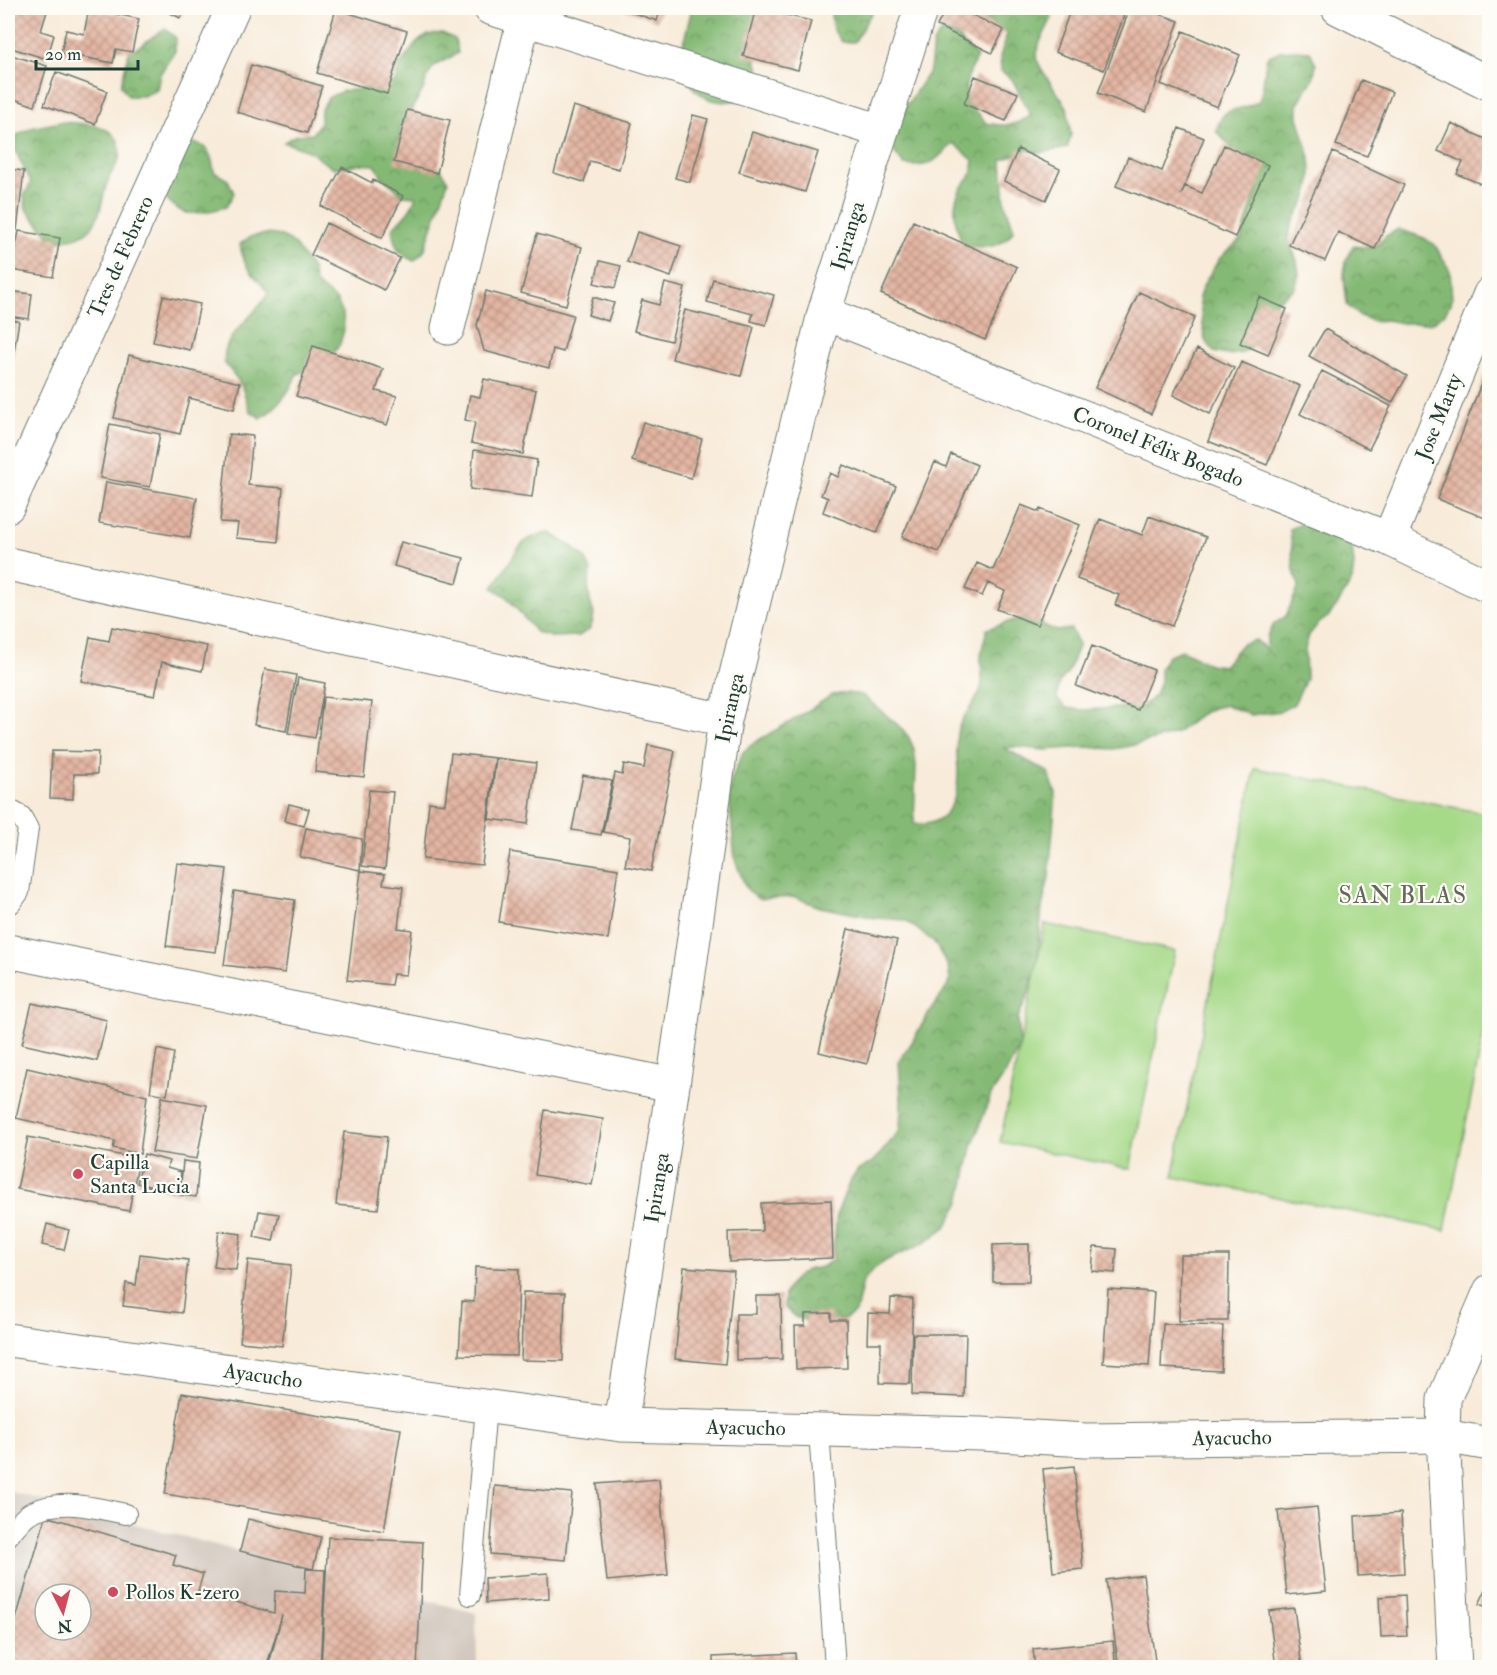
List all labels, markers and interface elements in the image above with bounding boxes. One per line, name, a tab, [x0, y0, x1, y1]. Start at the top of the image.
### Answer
scale bar	[36, 33, 138, 71]
text: 20 m	[45, 43, 81, 66]
street label: Tres de Febrero	[82, 192, 160, 322]
street label: Ipiranga	[825, 198, 871, 274]
street label: Jose Marty	[1409, 369, 1469, 465]
street label: Coronel Félix Bogado	[1068, 400, 1248, 494]
street label: Ipiranga	[709, 670, 751, 745]
district label: SAN BLAS	[1338, 880, 1468, 911]
place label: Capilla Santa Lucia	[90, 1149, 190, 1200]
street label: Ipiranga	[638, 1151, 676, 1225]
marker: Capilla Santa Lucia	[71, 1167, 85, 1181]
street label: Ayacucho	[221, 1357, 304, 1395]
street label: Ayacucho	[705, 1414, 786, 1442]
street label: Ayacucho	[1191, 1424, 1272, 1452]
place label: Pollos K-zero	[125, 1579, 239, 1606]
north arrow	[33, 1582, 93, 1642]
marker: Pollos K-zero	[106, 1585, 120, 1599]
text: N	[56, 1615, 74, 1637]

